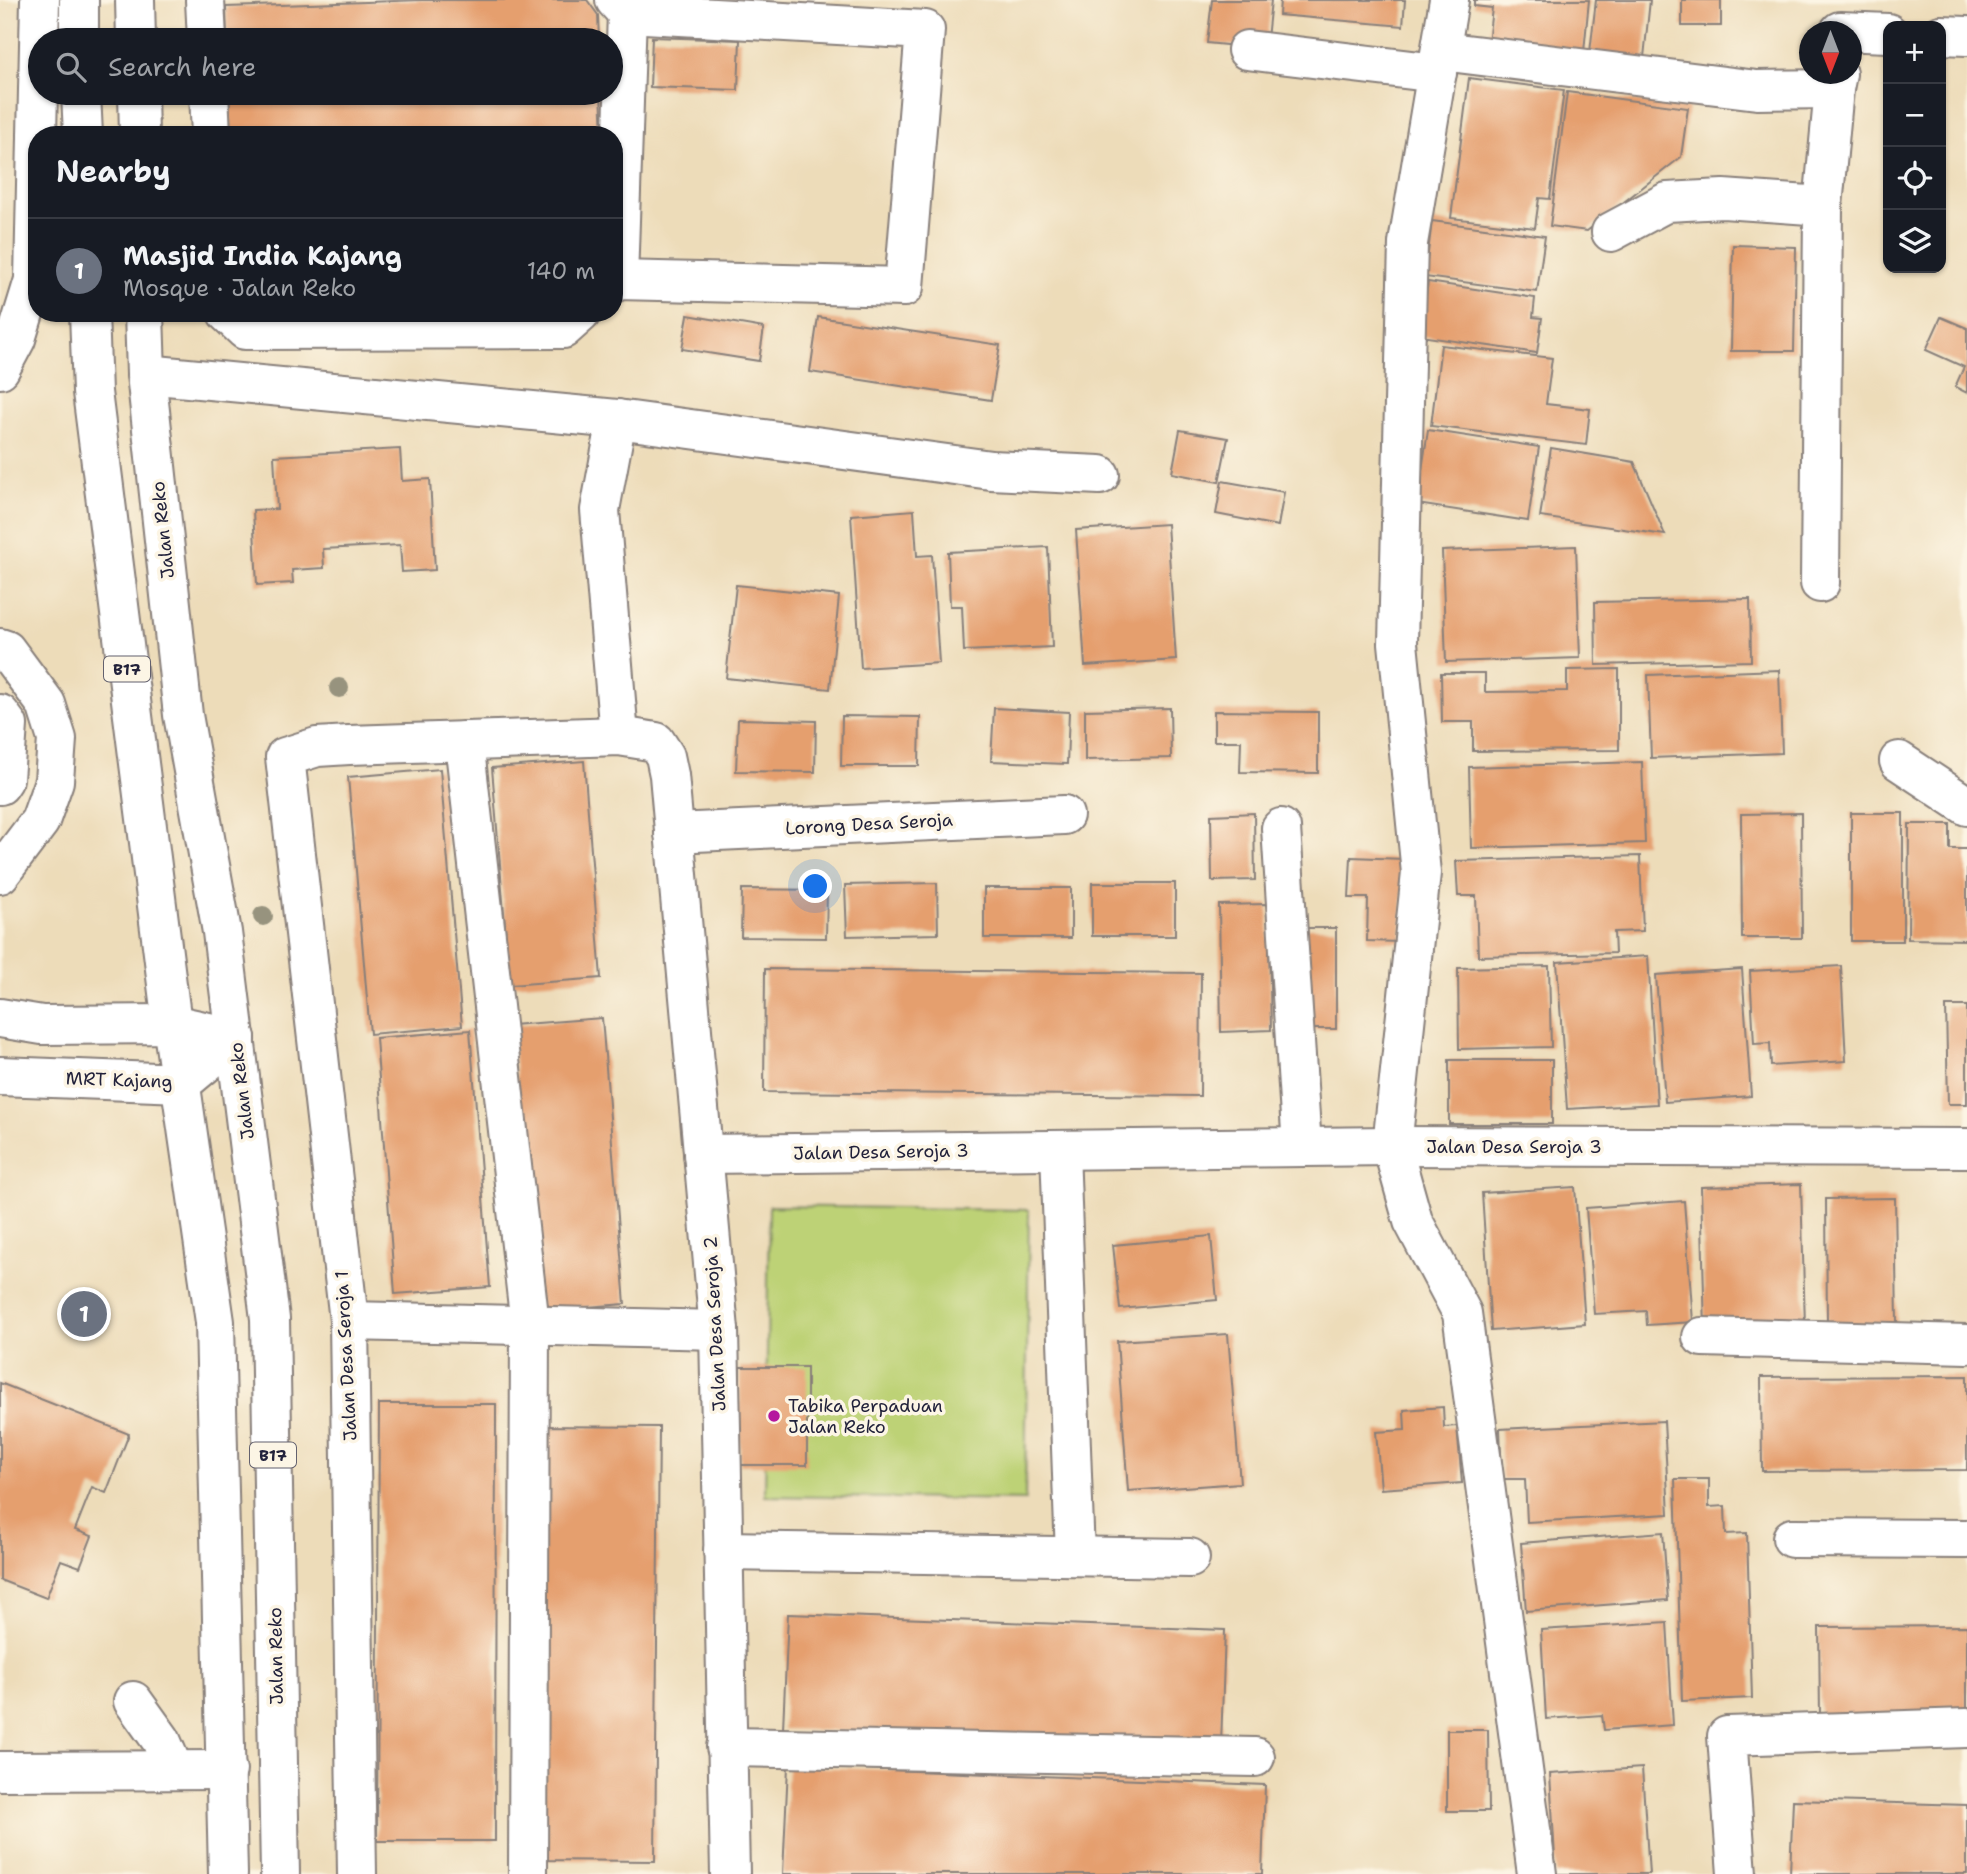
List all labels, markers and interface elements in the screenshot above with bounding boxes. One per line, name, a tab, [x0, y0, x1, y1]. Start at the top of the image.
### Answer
north arrow	[1799, 21, 1862, 84]
map controls	[1883, 21, 1946, 273]
button: +	[1883, 21, 1946, 84]
search box	[28, 28, 623, 105]
icon: search	[52, 48, 90, 86]
text: Search here	[108, 49, 257, 84]
button: −	[1883, 84, 1946, 147]
button: locate	[1883, 147, 1946, 210]
text: Nearby	[56, 151, 171, 192]
button: layers	[1883, 210, 1946, 273]
text: Masjid India Kajang	[123, 238, 402, 273]
text: 1	[74, 256, 84, 286]
text: 140 m	[527, 256, 595, 286]
text: Mosque · Jalan Reko	[123, 273, 356, 303]
street label: Jalan Reko	[146, 480, 180, 580]
road number: B17	[104, 656, 150, 682]
street label: Lorong Desa Seroja	[784, 808, 954, 840]
your location	[798, 869, 832, 903]
street label: Jalan Reko	[224, 1041, 260, 1141]
street label: MRT Kajang	[65, 1066, 173, 1094]
street label: Jalan Desa Seroja 3	[1426, 1135, 1602, 1159]
street label: Jalan Desa Seroja 3	[793, 1138, 969, 1166]
street label: Jalan Desa Seroja 2	[698, 1236, 732, 1412]
street label: Jalan Desa Seroja 1	[330, 1270, 362, 1442]
pin: 1	[61, 1288, 107, 1340]
place label: Tabika Perpaduan Jalan Reko	[788, 1394, 943, 1439]
marker: Tabika Perpaduan Jalan Reko	[766, 1408, 782, 1424]
road number: B17	[250, 1442, 296, 1468]
street label: Jalan Reko	[263, 1607, 289, 1705]

